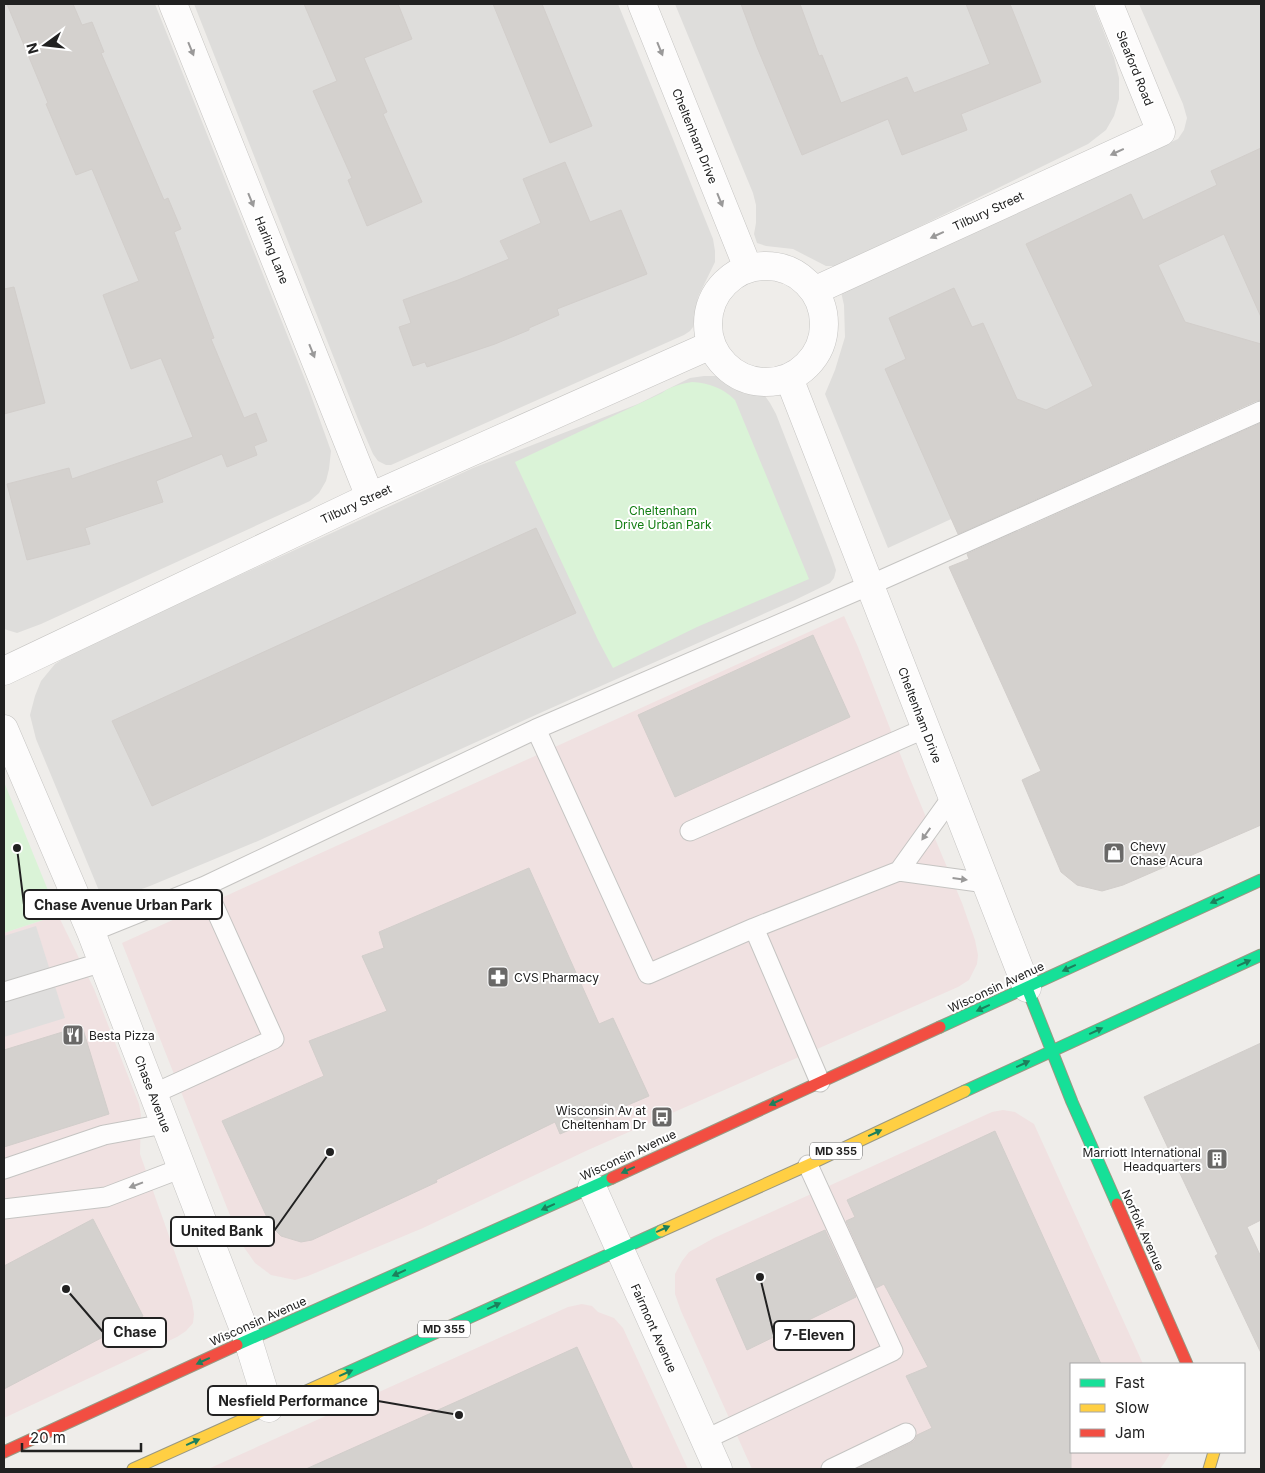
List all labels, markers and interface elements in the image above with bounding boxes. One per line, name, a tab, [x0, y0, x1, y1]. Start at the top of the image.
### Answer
north arrow	[20, 20, 70, 70]
street label: Sleaford Road	[1113, 28, 1157, 108]
text: N	[22, 41, 42, 56]
one-way arrow	[187, 42, 195, 56]
one-way arrow	[656, 42, 664, 57]
street label: Cheltenham Drive	[669, 86, 721, 186]
one-way arrow	[1110, 149, 1124, 157]
street label: Tilbury Street	[950, 188, 1026, 234]
one-way arrow	[247, 193, 255, 208]
one-way arrow	[717, 193, 725, 207]
street label: Harling Lane	[252, 214, 292, 286]
one-way arrow	[930, 231, 944, 239]
one-way arrow	[308, 344, 316, 358]
street label: Tilbury Street	[318, 481, 394, 527]
park label: Cheltenham Drive Urban Park	[614, 503, 712, 532]
street label: Cheltenham Drive	[895, 665, 945, 765]
one-way arrow	[921, 827, 931, 841]
place label: Chevy Chase Acura	[1130, 839, 1203, 868]
shop icon: Chevy Chase Acura	[1102, 841, 1126, 865]
one-way arrow	[952, 875, 968, 883]
callout: Chase Avenue Urban Park	[24, 890, 222, 919]
text: Chase Avenue Urban Park	[34, 896, 213, 913]
one-way arrow	[1210, 897, 1224, 905]
street label: Wisconsin Avenue	[946, 958, 1046, 1016]
one-way arrow	[1237, 959, 1251, 967]
pharmacy icon: CVS Pharmacy	[486, 965, 510, 989]
one-way arrow	[1062, 965, 1076, 973]
place label: CVS Pharmacy	[514, 970, 599, 985]
one-way arrow	[976, 1004, 990, 1012]
restaurant icon: Besta Pizza	[61, 1023, 85, 1047]
one-way arrow	[1089, 1026, 1103, 1034]
place label: Besta Pizza	[89, 1028, 155, 1043]
street label: Chase Avenue	[131, 1053, 175, 1135]
one-way arrow	[1015, 1060, 1030, 1069]
one-way arrow	[769, 1099, 783, 1107]
place label: Wisconsin Av at Cheltenham Dr	[556, 1103, 646, 1132]
bus stop icon: Wisconsin Av at Cheltenham Dr	[650, 1105, 674, 1129]
street label: Wisconsin Avenue	[578, 1126, 678, 1184]
one-way arrow	[868, 1129, 882, 1137]
road number: MD 355	[810, 1142, 862, 1160]
place label: Marriott International Headquarters	[1083, 1145, 1201, 1174]
building icon: Marriott International Headquarters	[1205, 1147, 1229, 1171]
one-way arrow	[621, 1167, 635, 1175]
one-way arrow	[128, 1181, 143, 1189]
street label: Norfolk Avenue	[1118, 1187, 1168, 1273]
one-way arrow	[541, 1203, 555, 1211]
callout: United Bank	[171, 1217, 274, 1246]
text: United Bank	[181, 1222, 264, 1239]
one-way arrow	[656, 1225, 670, 1233]
one-way arrow	[392, 1269, 406, 1277]
street label: Fairmont Avenue	[628, 1281, 680, 1375]
street label: Wisconsin Avenue	[207, 1293, 309, 1349]
one-way arrow	[487, 1302, 501, 1310]
callout: Chase	[103, 1318, 166, 1347]
road number: MD 355	[418, 1320, 470, 1338]
callout: 7-Eleven	[774, 1321, 854, 1350]
text: Chase	[113, 1323, 157, 1340]
text: 7-Eleven	[784, 1326, 844, 1343]
one-way arrow	[196, 1357, 210, 1365]
legend	[1070, 1363, 1245, 1453]
one-way arrow	[339, 1369, 353, 1377]
text: Fast	[1115, 1373, 1145, 1392]
callout: Nesfield Performance	[208, 1386, 378, 1415]
text: Nesfield Performance	[218, 1392, 368, 1409]
text: Slow	[1115, 1398, 1149, 1417]
scale bar	[22, 1420, 141, 1452]
text: Jam	[1115, 1423, 1145, 1442]
text: 20 m	[30, 1428, 66, 1447]
one-way arrow	[186, 1438, 200, 1446]

